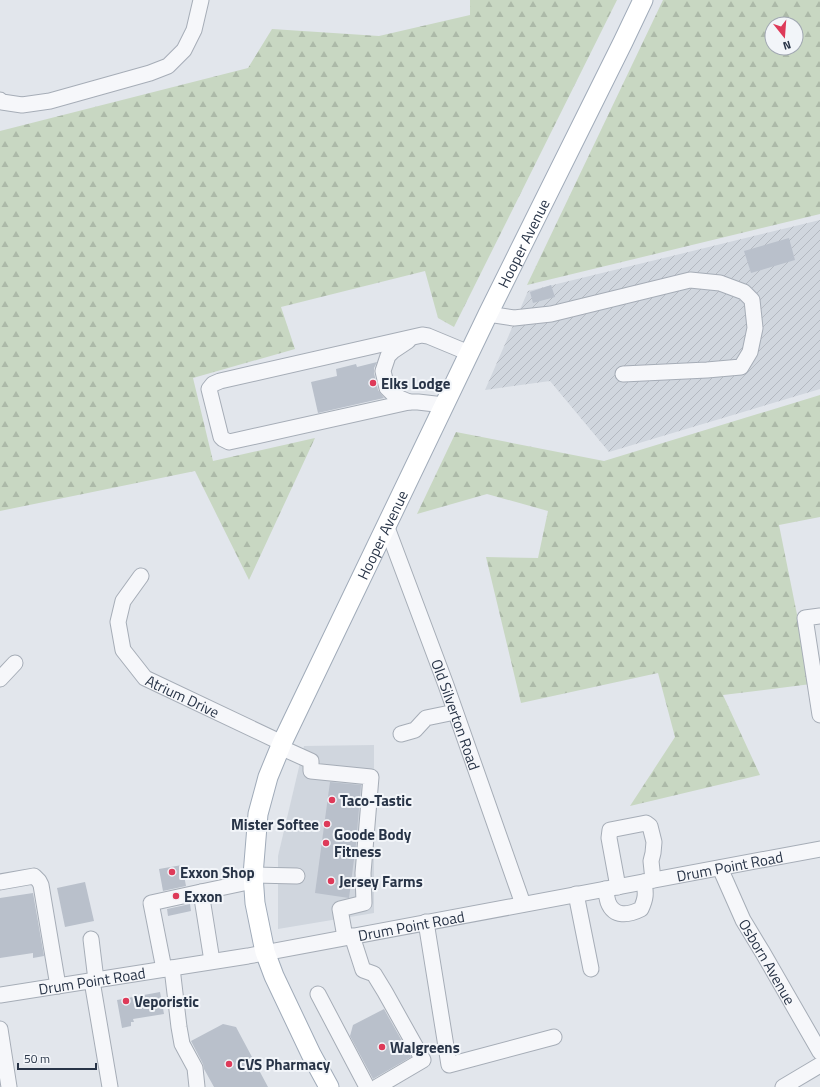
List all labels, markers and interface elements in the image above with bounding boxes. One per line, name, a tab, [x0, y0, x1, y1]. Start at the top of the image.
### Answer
north arrow	[764, 16, 804, 56]
text: N	[781, 37, 793, 54]
street label: Hooper Avenue	[491, 195, 555, 292]
place label: Elks Lodge	[381, 372, 451, 395]
marker: Elks Lodge	[368, 378, 378, 388]
street label: Hooper Avenue	[351, 486, 413, 583]
street label: Old Silverton Road	[426, 656, 486, 773]
street label: Atrium Drive	[142, 668, 223, 723]
place label: Taco-Tastic	[340, 789, 412, 812]
marker: Taco-Tastic	[327, 795, 337, 805]
place label: Mister Softee	[231, 813, 319, 836]
marker: Mister Softee	[322, 819, 332, 829]
place label: Goode Body Fitness	[334, 823, 412, 863]
marker: Goode Body Fitness	[321, 838, 331, 848]
street label: Drum Point Road	[674, 845, 785, 887]
place label: Exxon Shop	[180, 861, 255, 884]
marker: Exxon Shop	[167, 867, 177, 877]
place label: Jersey Farms	[339, 870, 423, 893]
marker: Jersey Farms	[326, 876, 336, 886]
place label: Exxon	[184, 885, 223, 908]
marker: Exxon	[171, 891, 181, 901]
street label: Drum Point Road	[356, 904, 466, 947]
street label: Osborn Avenue	[733, 914, 802, 1009]
street label: Drum Point Road	[37, 961, 147, 1000]
place label: Veporistic	[134, 990, 199, 1013]
marker: Veporistic	[121, 996, 131, 1006]
place label: Walgreens	[390, 1036, 460, 1059]
marker: Walgreens	[377, 1042, 387, 1052]
scale bar	[18, 1045, 96, 1071]
text: 50 m	[24, 1049, 50, 1068]
place label: CVS Pharmacy	[237, 1053, 331, 1076]
marker: CVS Pharmacy	[224, 1059, 234, 1069]

